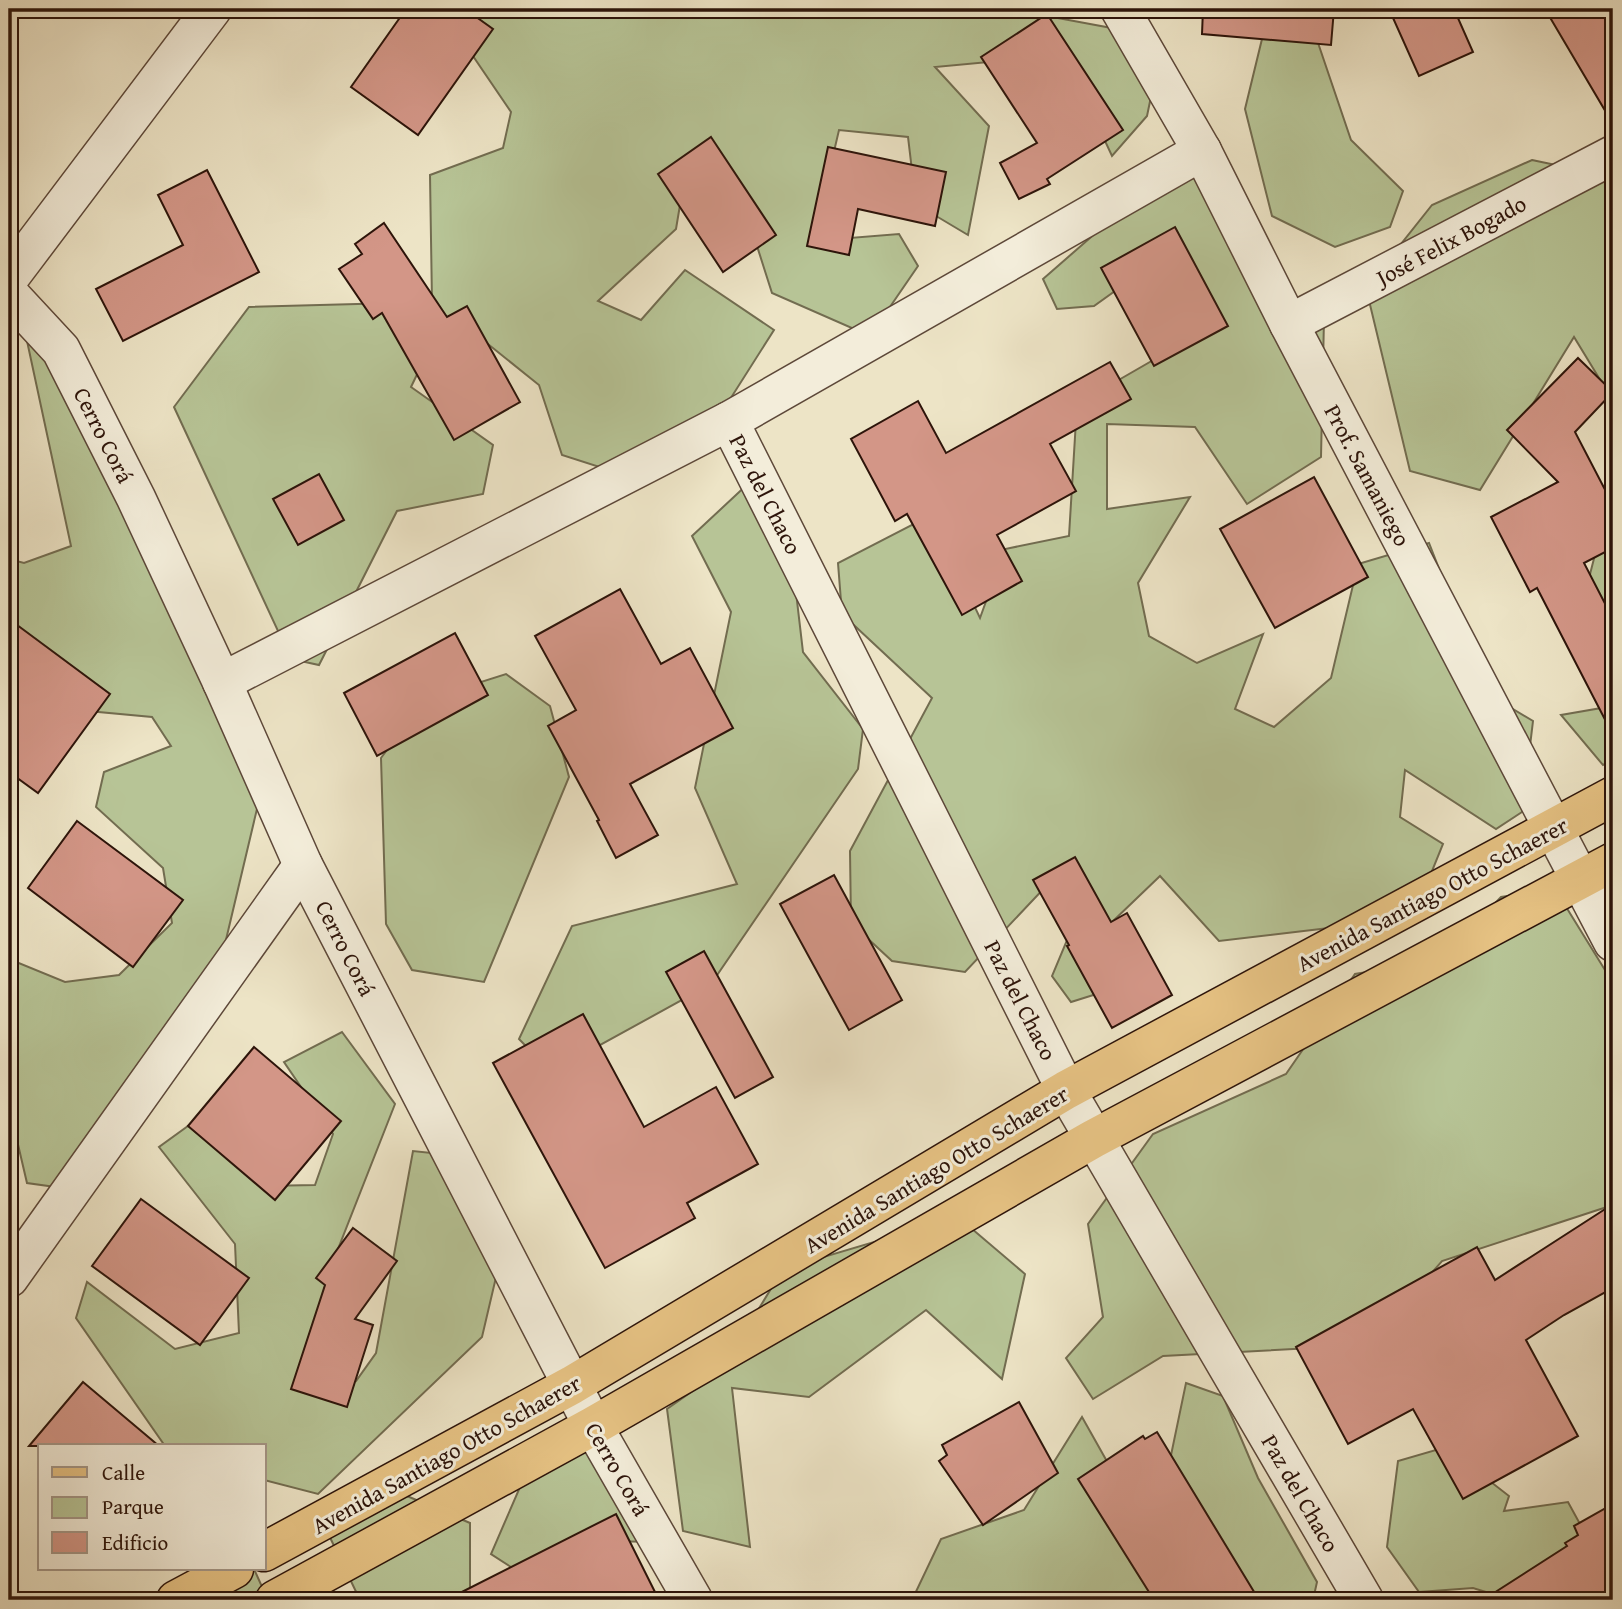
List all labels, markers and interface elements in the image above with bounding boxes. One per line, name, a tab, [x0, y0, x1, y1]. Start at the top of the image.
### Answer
street label: José Felix Bogado	[1367, 186, 1532, 295]
street label: Cerro Corá	[66, 381, 142, 489]
street label: Prof. Samaniego	[1317, 398, 1419, 552]
street label: Paz del Chaco	[722, 428, 810, 560]
street label: Avenida Santiago Otto Schaerer	[1291, 808, 1574, 980]
street label: Cerro Corá	[308, 894, 384, 1002]
street label: Paz del Chaco	[977, 934, 1065, 1066]
street label: Avenida Santiago Otto Schaerer	[798, 1077, 1075, 1261]
street label: Avenida Santiago Otto Schaerer	[306, 1366, 587, 1542]
street label: Cerro Corá	[578, 1416, 658, 1522]
street label: Paz del Chaco	[1254, 1428, 1348, 1558]
legend	[38, 1444, 266, 1570]
text: Calle	[102, 1457, 145, 1488]
text: Parque	[102, 1491, 164, 1522]
text: Edificio	[102, 1527, 168, 1558]

